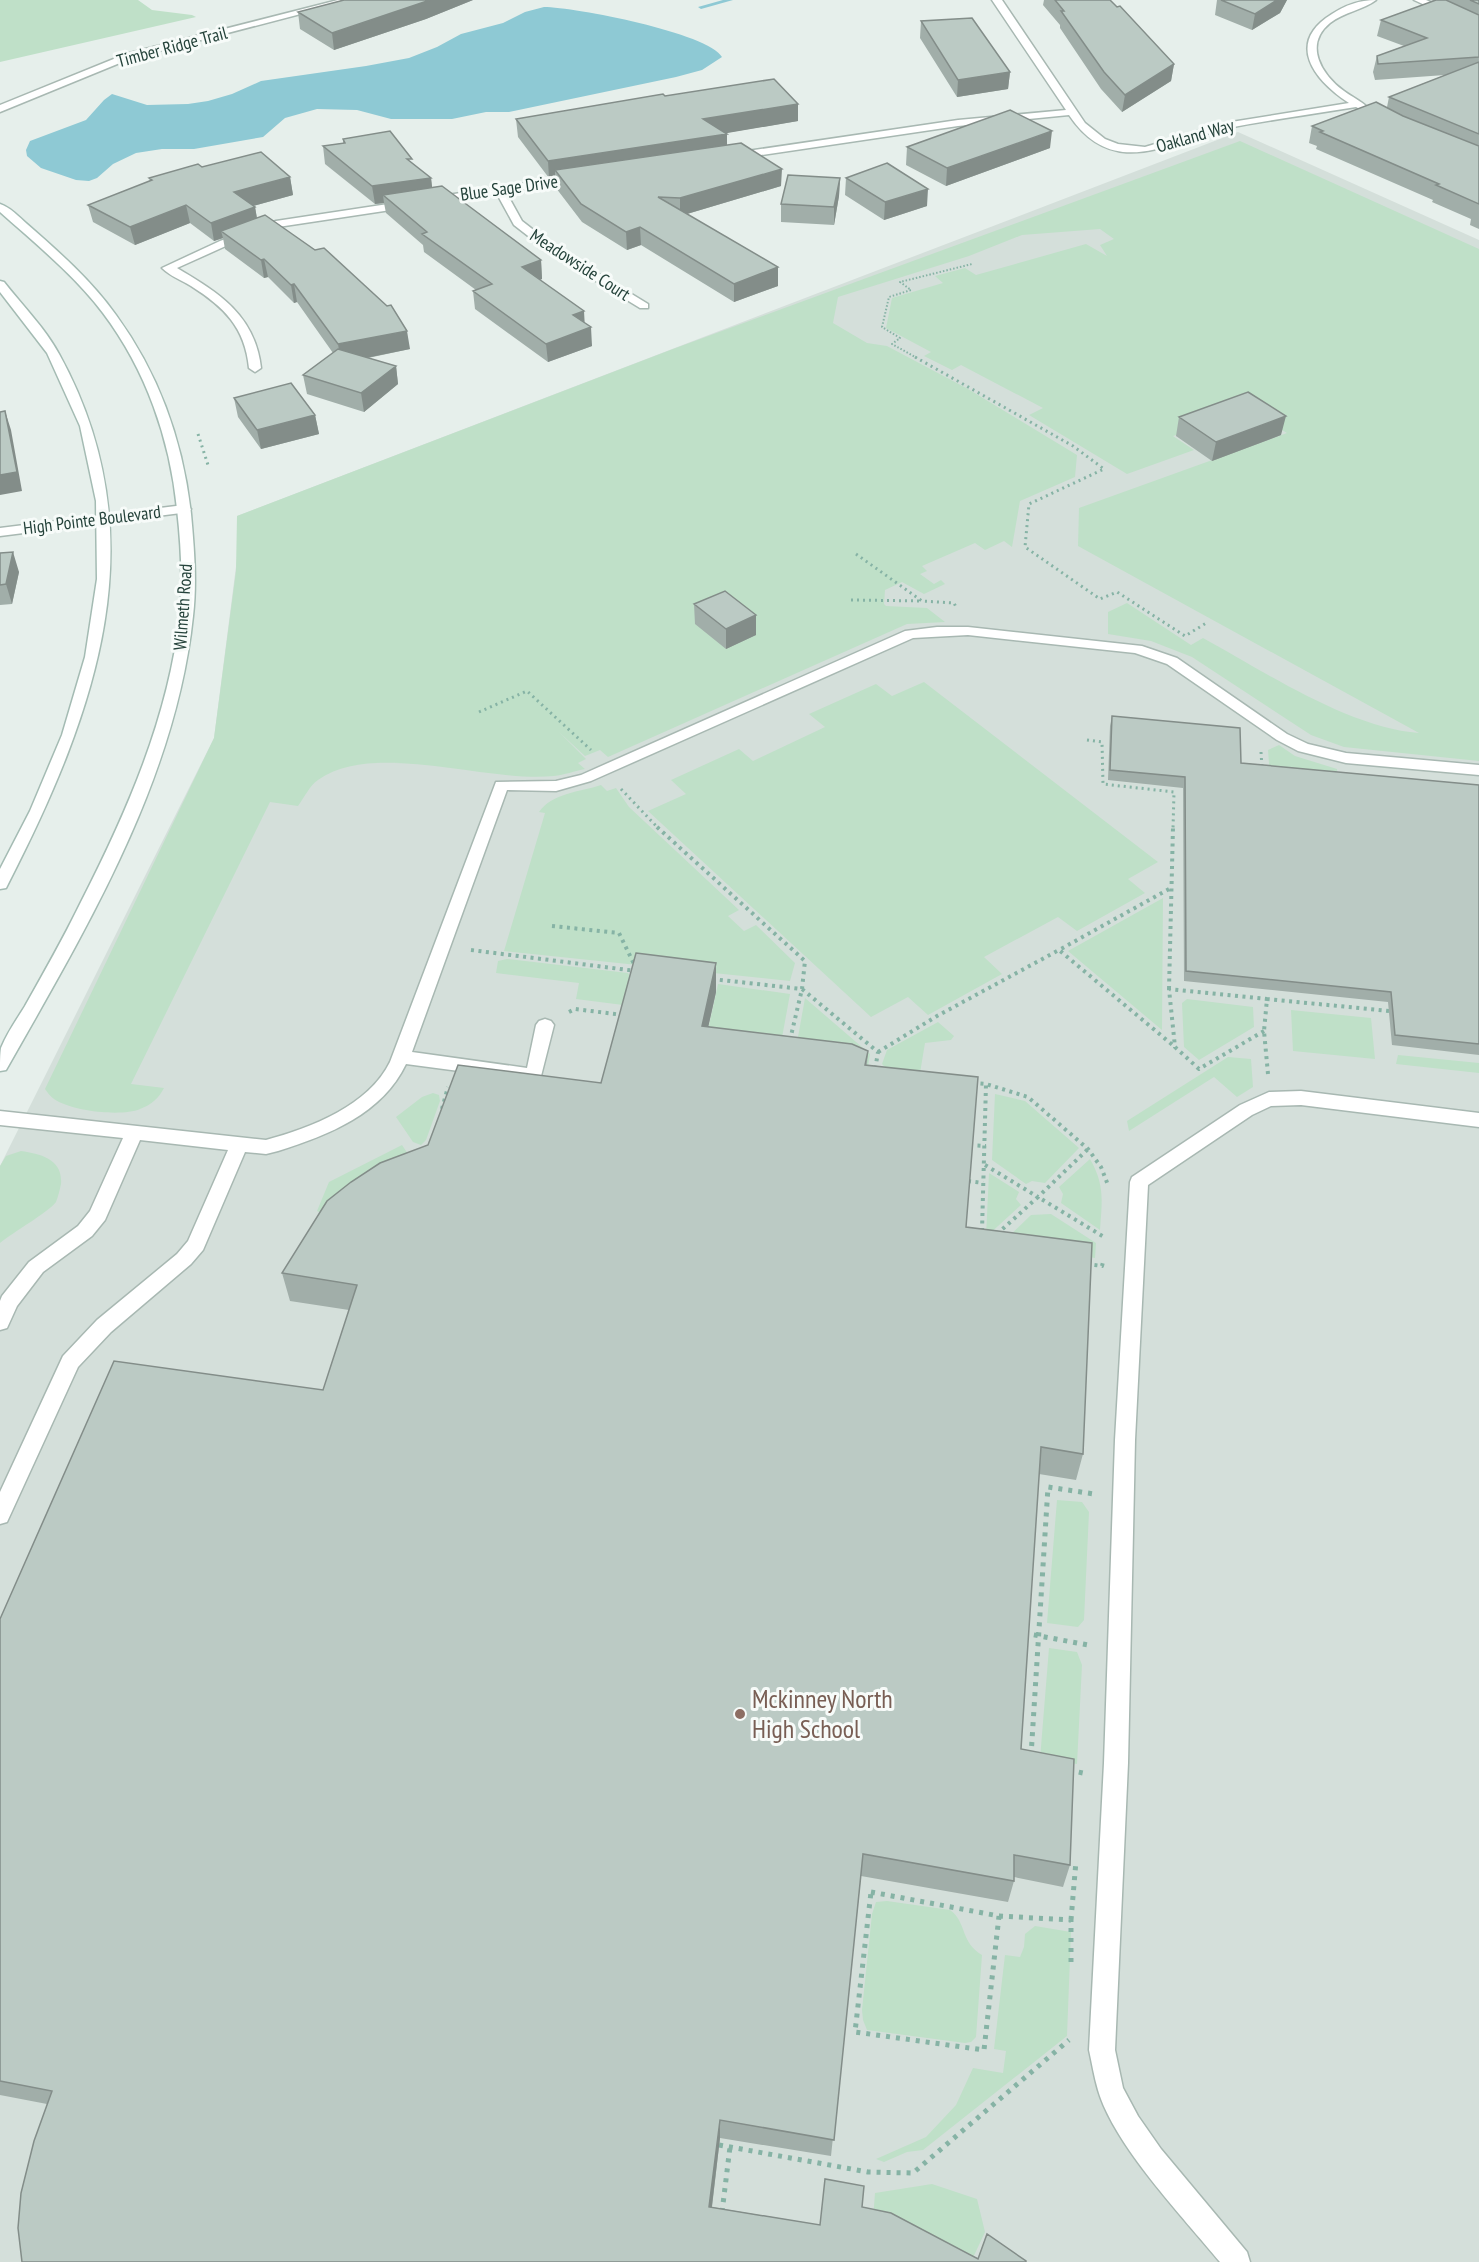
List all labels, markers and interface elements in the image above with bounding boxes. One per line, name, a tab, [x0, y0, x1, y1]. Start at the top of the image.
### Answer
street label: Timber Ridge Trail	[114, 21, 230, 72]
street label: Oakland Way	[1153, 113, 1237, 158]
street label: Blue Sage Drive	[459, 169, 559, 206]
street label: Meadowside Court	[526, 224, 635, 306]
street label: High Pointe Boulevard	[22, 500, 162, 539]
street label: Wilmeth Road	[168, 563, 197, 651]
place label: Mckinney North High School	[752, 1682, 893, 1745]
marker: Mckinney North High School	[733, 1707, 747, 1721]

